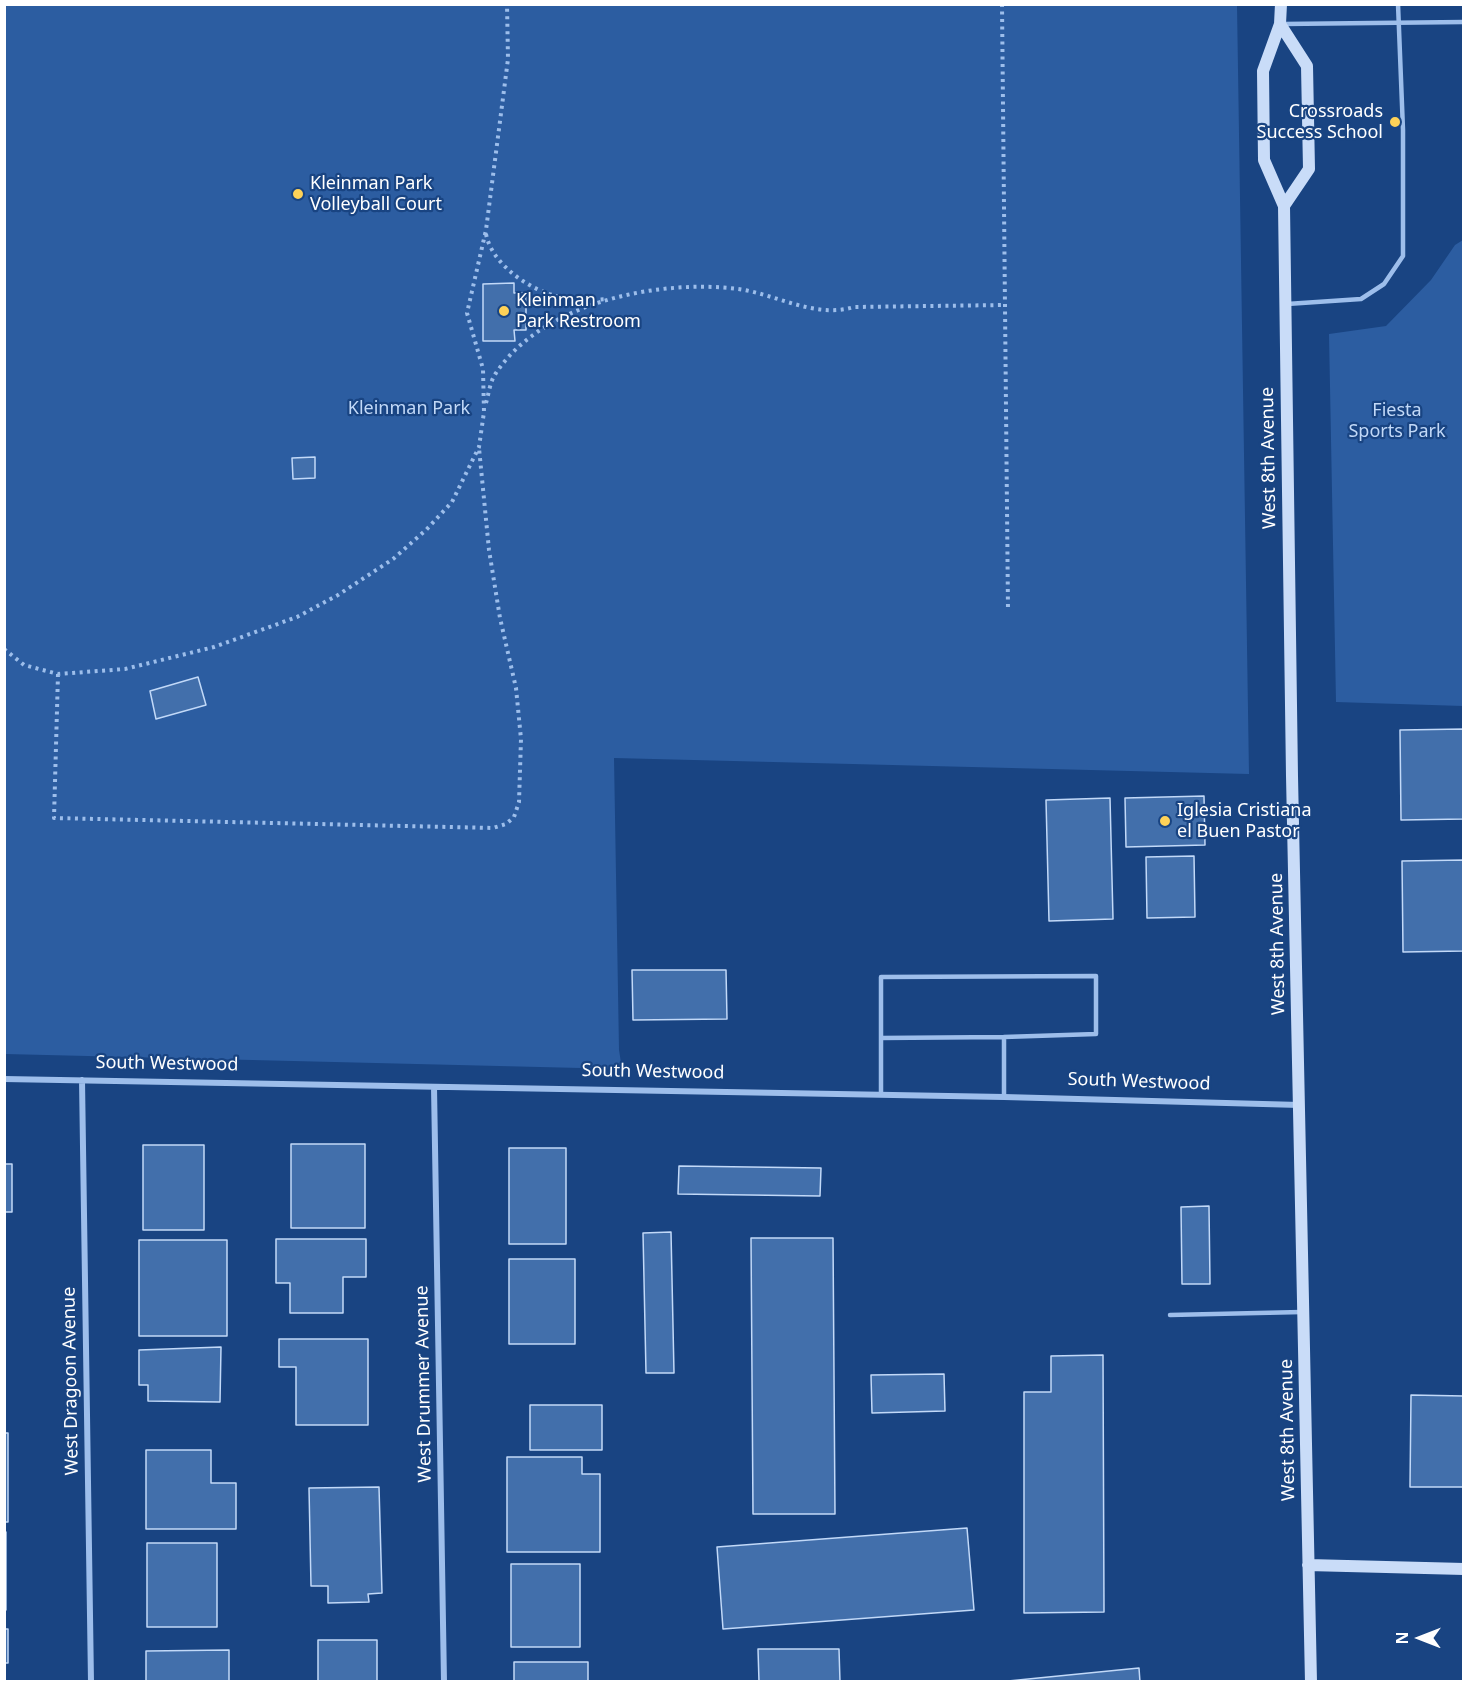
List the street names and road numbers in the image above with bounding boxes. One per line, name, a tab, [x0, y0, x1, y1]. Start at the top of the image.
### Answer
street label: West 8th Avenue	[1257, 387, 1281, 529]
street label: West 8th Avenue	[1266, 873, 1290, 1015]
street label: South Westwood	[95, 1052, 239, 1076]
street label: South Westwood	[581, 1060, 725, 1084]
street label: South Westwood	[1067, 1069, 1211, 1095]
street label: West Drummer Avenue	[411, 1285, 437, 1483]
street label: West Dragoon Avenue	[59, 1287, 83, 1475]
street label: West 8th Avenue	[1276, 1359, 1300, 1501]

